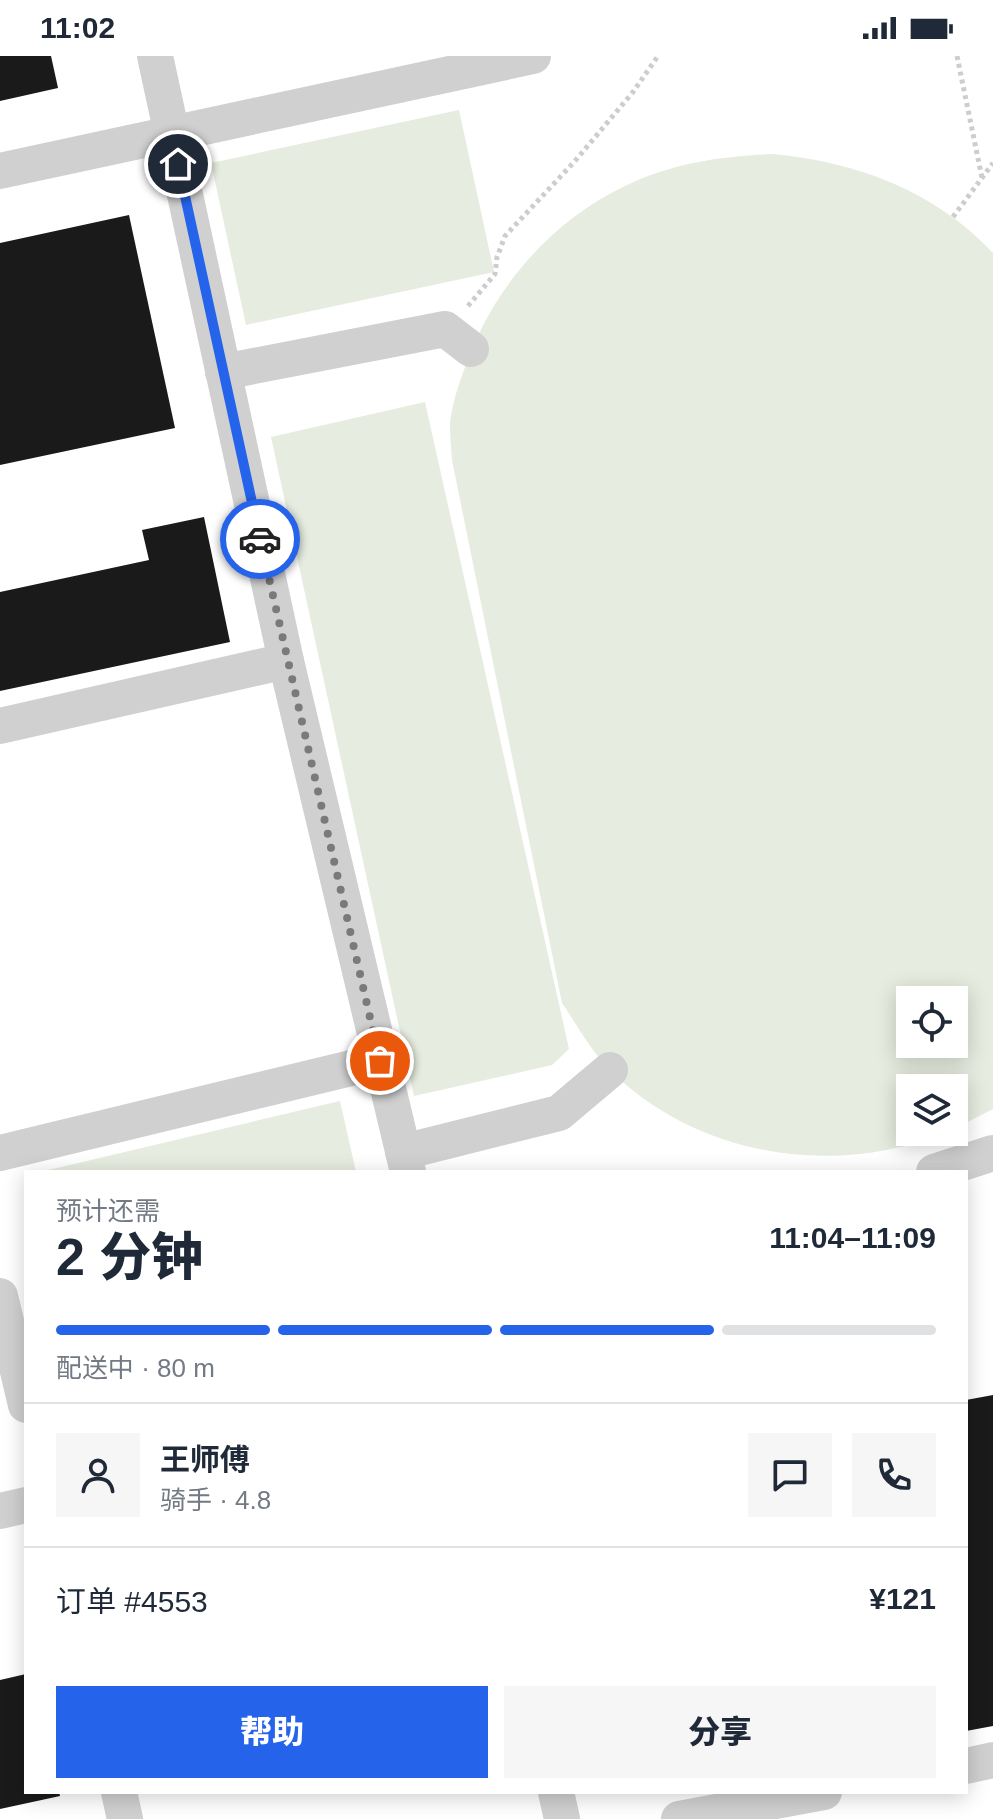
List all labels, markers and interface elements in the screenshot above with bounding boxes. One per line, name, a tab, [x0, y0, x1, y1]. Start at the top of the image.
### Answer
text: 11:02	[40, 11, 115, 44]
pin	[144, 130, 212, 198]
icon: home	[156, 142, 200, 186]
courier	[220, 499, 300, 579]
icon: car	[238, 517, 282, 561]
map controls	[896, 986, 968, 1146]
button: locate	[896, 986, 968, 1058]
pin	[346, 1027, 414, 1095]
icon: bag	[358, 1039, 402, 1083]
button: layers	[896, 1074, 968, 1146]
text: 预计还需	[56, 1196, 160, 1226]
text: 11:04–11:09	[769, 1221, 936, 1254]
text: 2 分钟	[56, 1228, 203, 1286]
text: 配送中 · 80 m	[56, 1353, 215, 1383]
button: person	[56, 1433, 140, 1517]
button: chat	[748, 1433, 832, 1517]
button: phone	[852, 1433, 936, 1517]
text: 王师傅	[160, 1443, 250, 1476]
text: 骑手 · 4.8	[160, 1485, 271, 1515]
text: ¥121	[869, 1582, 936, 1615]
text: 订单 #4553	[56, 1585, 208, 1618]
button: 帮助	[56, 1686, 488, 1778]
button: 分享	[504, 1686, 936, 1778]

